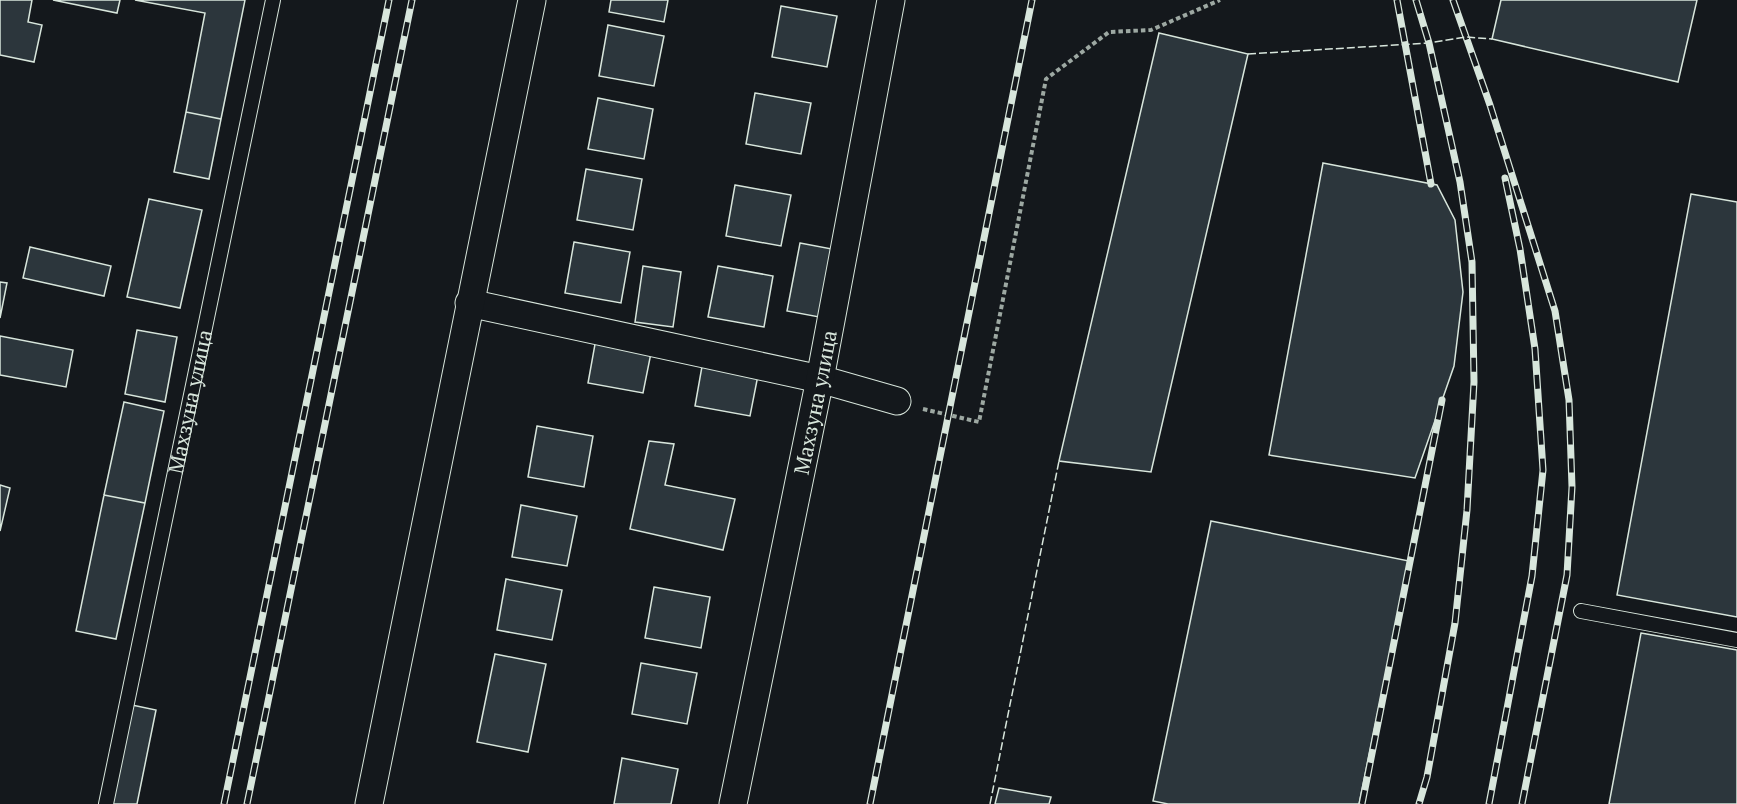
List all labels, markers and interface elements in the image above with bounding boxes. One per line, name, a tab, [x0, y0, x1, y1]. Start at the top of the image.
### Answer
street label: Махзуна улица	[161, 326, 218, 476]
street label: Махзуна улица	[787, 327, 843, 477]

